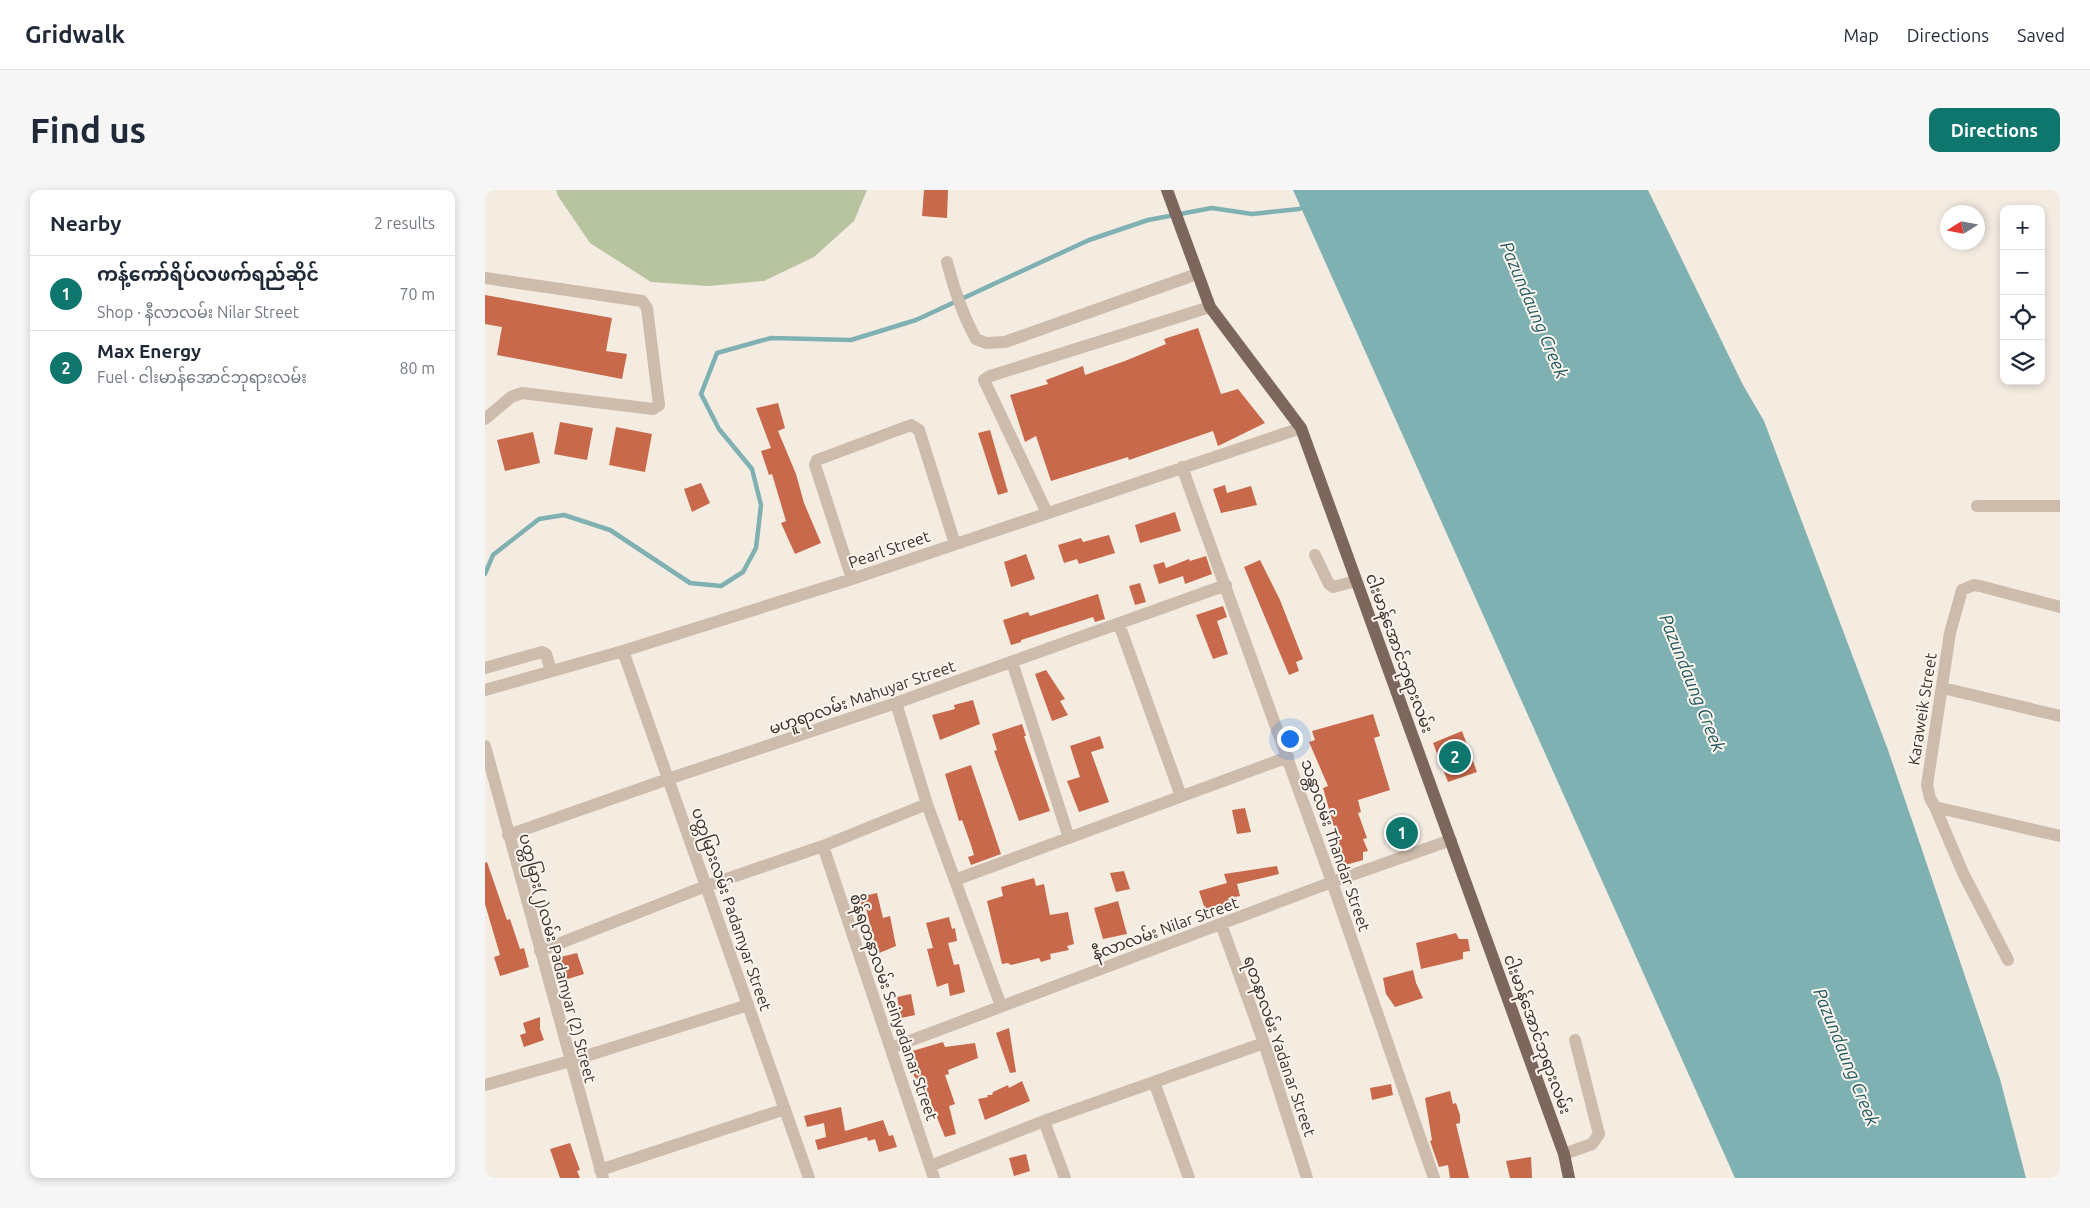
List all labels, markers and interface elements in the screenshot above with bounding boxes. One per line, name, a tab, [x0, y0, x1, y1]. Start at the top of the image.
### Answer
text: Gridwalk	[25, 21, 125, 48]
text: Map	[1843, 25, 1879, 45]
text: Directions	[1907, 25, 1989, 45]
text: Saved	[2017, 25, 2065, 45]
button: Directions	[1929, 108, 2060, 152]
text: Find us	[30, 110, 146, 150]
north arrow	[1940, 205, 1985, 250]
map controls	[2000, 205, 2045, 385]
button: +	[2000, 205, 2045, 250]
text: Nearby	[50, 211, 121, 235]
text: 2 results	[374, 214, 435, 232]
water label: Pazundaung Creek	[1497, 238, 1573, 382]
button: −	[2000, 250, 2045, 295]
text: ကန့်ကော်ရိပ်လဖက်ရည်ဆိုင်	[97, 263, 319, 285]
text: 1	[61, 285, 71, 303]
text: 70 m	[399, 285, 435, 303]
button: locate	[2000, 295, 2045, 340]
text: Shop · နီလာလမ်း Nilar Street	[97, 303, 299, 321]
text: Max Energy	[97, 340, 201, 362]
button: layers	[2000, 340, 2045, 385]
text: 2	[61, 359, 71, 377]
text: 80 m	[399, 359, 435, 377]
text: Fuel · ငါးမာန်အောင်ဘုရားလမ်း	[97, 368, 307, 386]
street label: Pearl Street	[846, 526, 933, 571]
street label: ငါးမာန်အောင်ဘုရားလမ်း	[1357, 570, 1439, 737]
water label: Pazundaung Creek	[1656, 611, 1730, 755]
street label: Karaweik Street	[1904, 651, 1940, 767]
street label: မဟူရာလမ်း Mahuyar Street	[766, 654, 960, 743]
your location	[1277, 726, 1303, 752]
pin: 2	[1439, 738, 1471, 776]
street label: သန္တာလမ်း Thandar Street	[1293, 756, 1376, 936]
street label: ပတ္တမြားလမ်း Padamyar Street	[684, 804, 777, 1015]
pin: 1	[1386, 814, 1418, 852]
street label: ပတ္တမြား(၂)လမ်း Padamyar (2) Street	[511, 831, 602, 1086]
street label: စိန်ရတနာလမ်း Seinyadanar Street	[842, 891, 943, 1125]
street label: နီလာလမ်း Nilar Street	[1089, 891, 1243, 968]
street label: ငါးမာန်အောင်ဘုရားလမ်း	[1495, 951, 1577, 1118]
street label: ရတနာလမ်း Yadanar Street	[1236, 953, 1322, 1141]
water label: Pazundaung Creek	[1810, 985, 1884, 1129]

